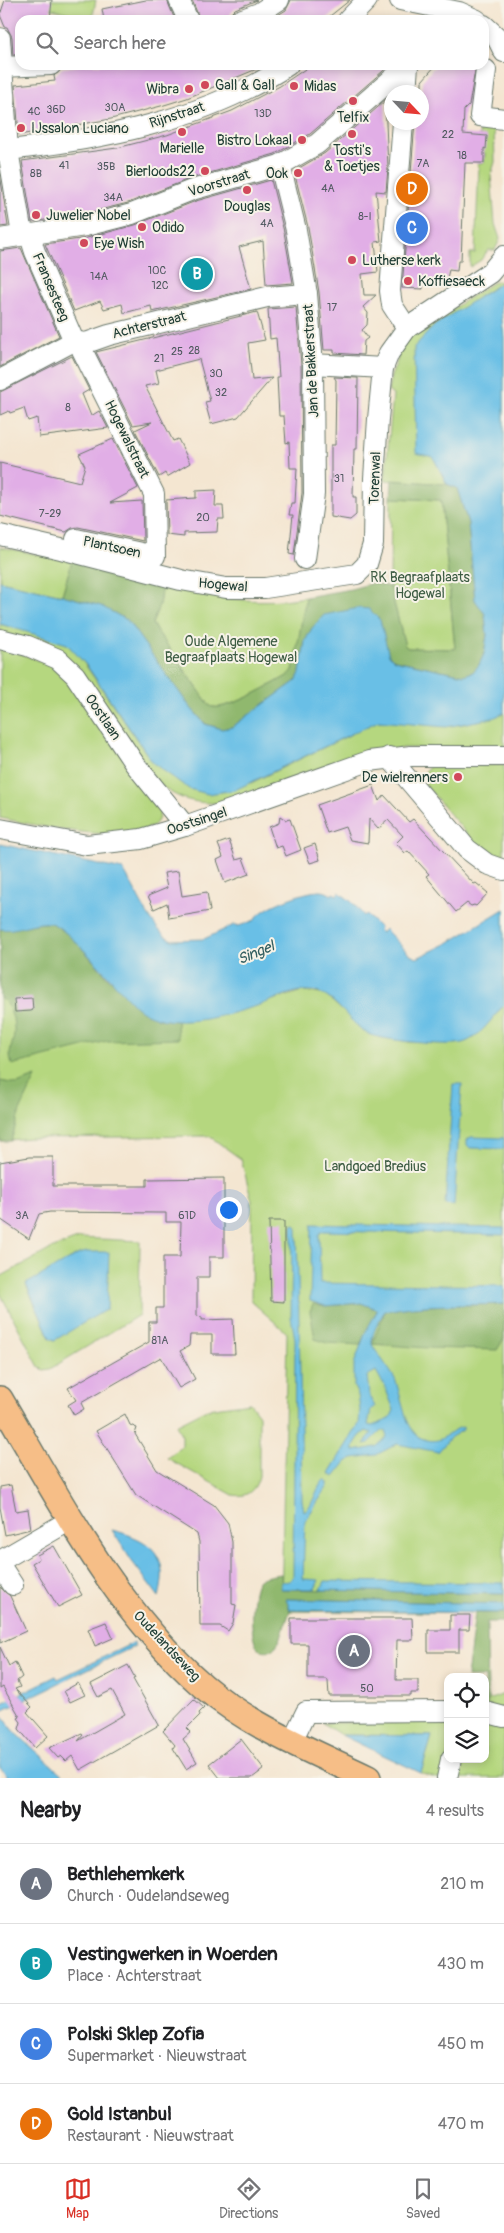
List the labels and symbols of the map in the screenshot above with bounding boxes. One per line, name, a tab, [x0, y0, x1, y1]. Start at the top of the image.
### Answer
place label: Gall & Gall	[215, 77, 275, 94]
place label: Midas	[304, 78, 337, 95]
marker: Gall & Gall	[199, 79, 211, 91]
marker: Midas	[288, 80, 300, 92]
place label: Wibra	[146, 81, 179, 98]
marker: Wibra	[183, 83, 195, 95]
north arrow	[384, 85, 429, 130]
marker: Telfix	[347, 95, 359, 107]
street label: Rijnstraat	[147, 98, 207, 132]
house number: 30A	[105, 101, 125, 114]
house number: 36D	[46, 103, 66, 116]
house number: 4C	[27, 105, 41, 118]
house number: 13D	[254, 107, 272, 120]
place label: Telfix	[337, 109, 369, 126]
place label: IJssalon Luciano	[31, 120, 129, 137]
marker: IJssalon Luciano	[15, 122, 27, 134]
marker: Marielle	[176, 126, 188, 138]
marker: Tosti's & Toetjes	[346, 128, 358, 140]
house number: 22	[442, 128, 454, 141]
place label: Bistro Lokaal	[217, 132, 292, 149]
marker: Bistro Lokaal	[296, 134, 308, 146]
place label: Marielle	[160, 140, 204, 157]
place label: Tosti's & Toetjes	[324, 142, 380, 175]
house number: 18	[457, 149, 467, 162]
house number: 7A	[417, 157, 429, 170]
house number: 41	[59, 159, 69, 172]
house number: 35B	[97, 160, 115, 173]
place label: Bierloods22	[126, 163, 195, 180]
street label: Voorstraat	[186, 165, 252, 200]
marker: Bierloods22	[199, 165, 211, 177]
place label: Ook	[266, 165, 288, 182]
house number: 8B	[30, 167, 42, 180]
marker: Ook	[292, 167, 304, 179]
pin: D	[396, 170, 428, 208]
house number: 4A	[321, 182, 335, 195]
marker: Douglas	[241, 184, 253, 196]
house number: 34A	[103, 191, 123, 204]
place label: Douglas	[224, 198, 271, 215]
place label: Juwelier Nobel	[46, 207, 131, 224]
marker: Juwelier Nobel	[30, 209, 42, 221]
pin: C	[396, 209, 428, 247]
house number: 8-I	[358, 210, 372, 223]
house number: 4A	[260, 217, 274, 230]
place label: Odido	[152, 219, 185, 236]
marker: Odido	[136, 221, 148, 233]
place label: Eye Wish	[94, 235, 144, 252]
marker: Eye Wish	[78, 237, 90, 249]
street label: Fransesteeg	[29, 250, 73, 324]
place label: Lutherse kerk	[362, 252, 441, 269]
marker: Lutherse kerk	[346, 254, 358, 266]
pin: B	[181, 255, 213, 293]
house number: 10C	[148, 264, 167, 277]
house number: 14A	[90, 270, 108, 283]
place label: Koffiesaeck	[418, 273, 485, 290]
marker: Koffiesaeck	[402, 275, 414, 287]
house number: 12C	[151, 279, 169, 292]
house number: 17	[327, 301, 337, 314]
street label: Jan de Bakkerstraat	[300, 303, 322, 418]
street label: Achterstraat	[110, 308, 188, 342]
house number: 28	[188, 344, 200, 357]
house number: 25	[171, 345, 183, 358]
house number: 21	[154, 352, 164, 365]
house number: 30	[209, 367, 223, 380]
house number: 32	[215, 386, 227, 399]
street label: Hogewalstraat	[101, 397, 153, 481]
house number: 8	[65, 401, 71, 414]
street label: Torenwal	[366, 451, 384, 505]
house number: 31	[334, 472, 344, 485]
house number: 7-29	[39, 507, 61, 520]
house number: 20	[196, 511, 210, 524]
street label: Plantsoen	[81, 533, 143, 561]
park label: RK Begraafplaats Hogewal	[370, 569, 471, 602]
street label: Hogewal	[198, 574, 248, 596]
park label: Oude Algemene Begraafplaats Hogewal	[165, 633, 297, 666]
street label: Oostlaan	[81, 691, 125, 743]
place label: De wielrenners	[362, 769, 449, 786]
marker: De wielrenners	[452, 771, 464, 783]
street label: Oostsingel	[165, 803, 229, 839]
water label: Singel	[235, 936, 279, 969]
park label: Landgoed Bredius	[324, 1158, 427, 1175]
your location	[216, 1197, 242, 1223]
house number: 3A	[15, 1209, 29, 1222]
house number: 61D	[178, 1209, 196, 1222]
house number: 81A	[152, 1334, 168, 1347]
street label: Oudelandseweg	[130, 1607, 204, 1685]
pin: A	[338, 1632, 370, 1670]
house number: 50	[360, 1682, 374, 1695]

